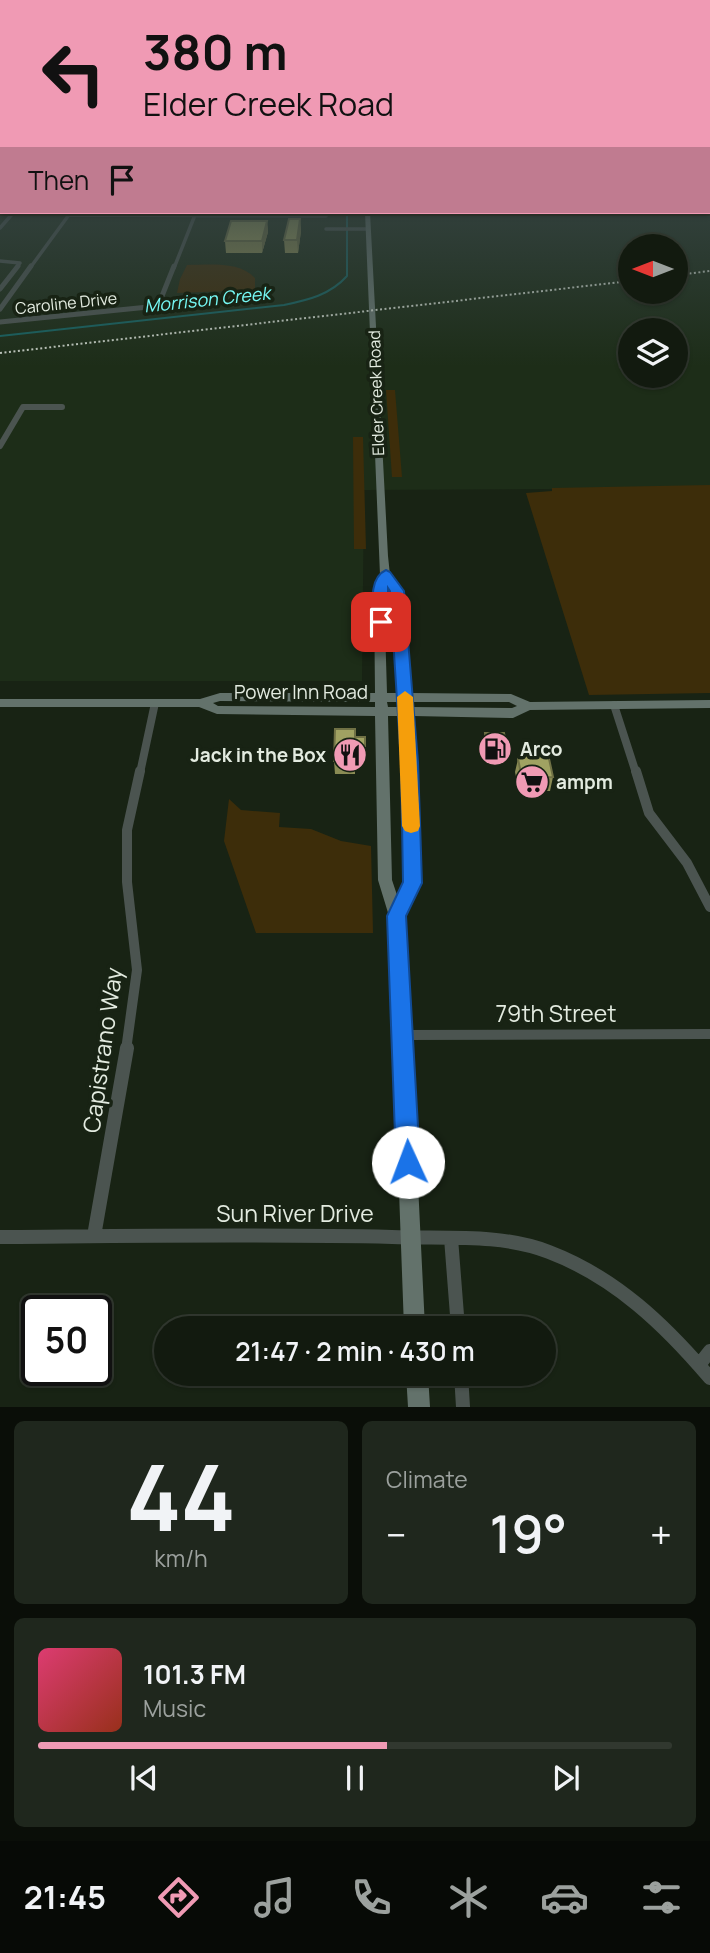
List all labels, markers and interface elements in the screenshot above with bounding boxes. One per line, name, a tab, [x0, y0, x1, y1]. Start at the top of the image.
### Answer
text: 380 m	[143, 18, 288, 85]
icon: left	[28, 28, 119, 119]
text: Elder Creek Road	[143, 82, 394, 126]
icon: arrive	[103, 161, 141, 199]
text: Then	[28, 162, 89, 198]
north arrow	[618, 234, 688, 304]
map controls	[618, 234, 688, 388]
water label: Morrison Creek	[143, 280, 274, 318]
street label: Caroline Drive	[14, 287, 118, 319]
button: layers	[618, 318, 688, 388]
street label: Elder Creek Road	[363, 330, 389, 456]
pin	[351, 592, 411, 652]
icon: arrive	[362, 603, 400, 641]
street label: Power Inn Road	[234, 679, 368, 705]
fuel station icon: Arco	[476, 730, 514, 768]
restaurant icon: Jack in the Box	[331, 736, 369, 774]
place label: Arco	[520, 736, 563, 762]
place label: Jack in the Box	[190, 742, 326, 768]
supermarket icon: ampm	[513, 763, 551, 801]
place label: ampm	[556, 769, 613, 795]
street label: Capistrano Way	[75, 965, 129, 1135]
street label: 79th Street	[496, 997, 616, 1029]
position arrow	[371, 1125, 445, 1199]
street label: Sun River Drive	[216, 1197, 374, 1229]
speed limit sign: 50	[21, 1295, 112, 1386]
text: 21:47 · 2 min · 430 m	[235, 1333, 475, 1369]
text: 44	[126, 1434, 236, 1558]
text: Climate	[386, 1463, 468, 1495]
text: 19°	[489, 1498, 567, 1569]
text: −	[386, 1508, 407, 1560]
text: +	[650, 1508, 672, 1560]
text: km/h	[154, 1542, 208, 1574]
text: 101.3 FM	[143, 1656, 246, 1692]
text: Music	[143, 1692, 206, 1724]
icon: previous	[125, 1759, 163, 1797]
icon: pause	[336, 1759, 374, 1797]
icon: next	[547, 1759, 585, 1797]
icon: directions	[154, 1873, 203, 1922]
icon: music	[250, 1873, 299, 1922]
icon: phone	[347, 1873, 396, 1922]
icon: climate	[444, 1873, 493, 1922]
icon: car	[540, 1873, 589, 1922]
icon: filters	[637, 1873, 686, 1922]
text: 21:45	[24, 1875, 106, 1919]

